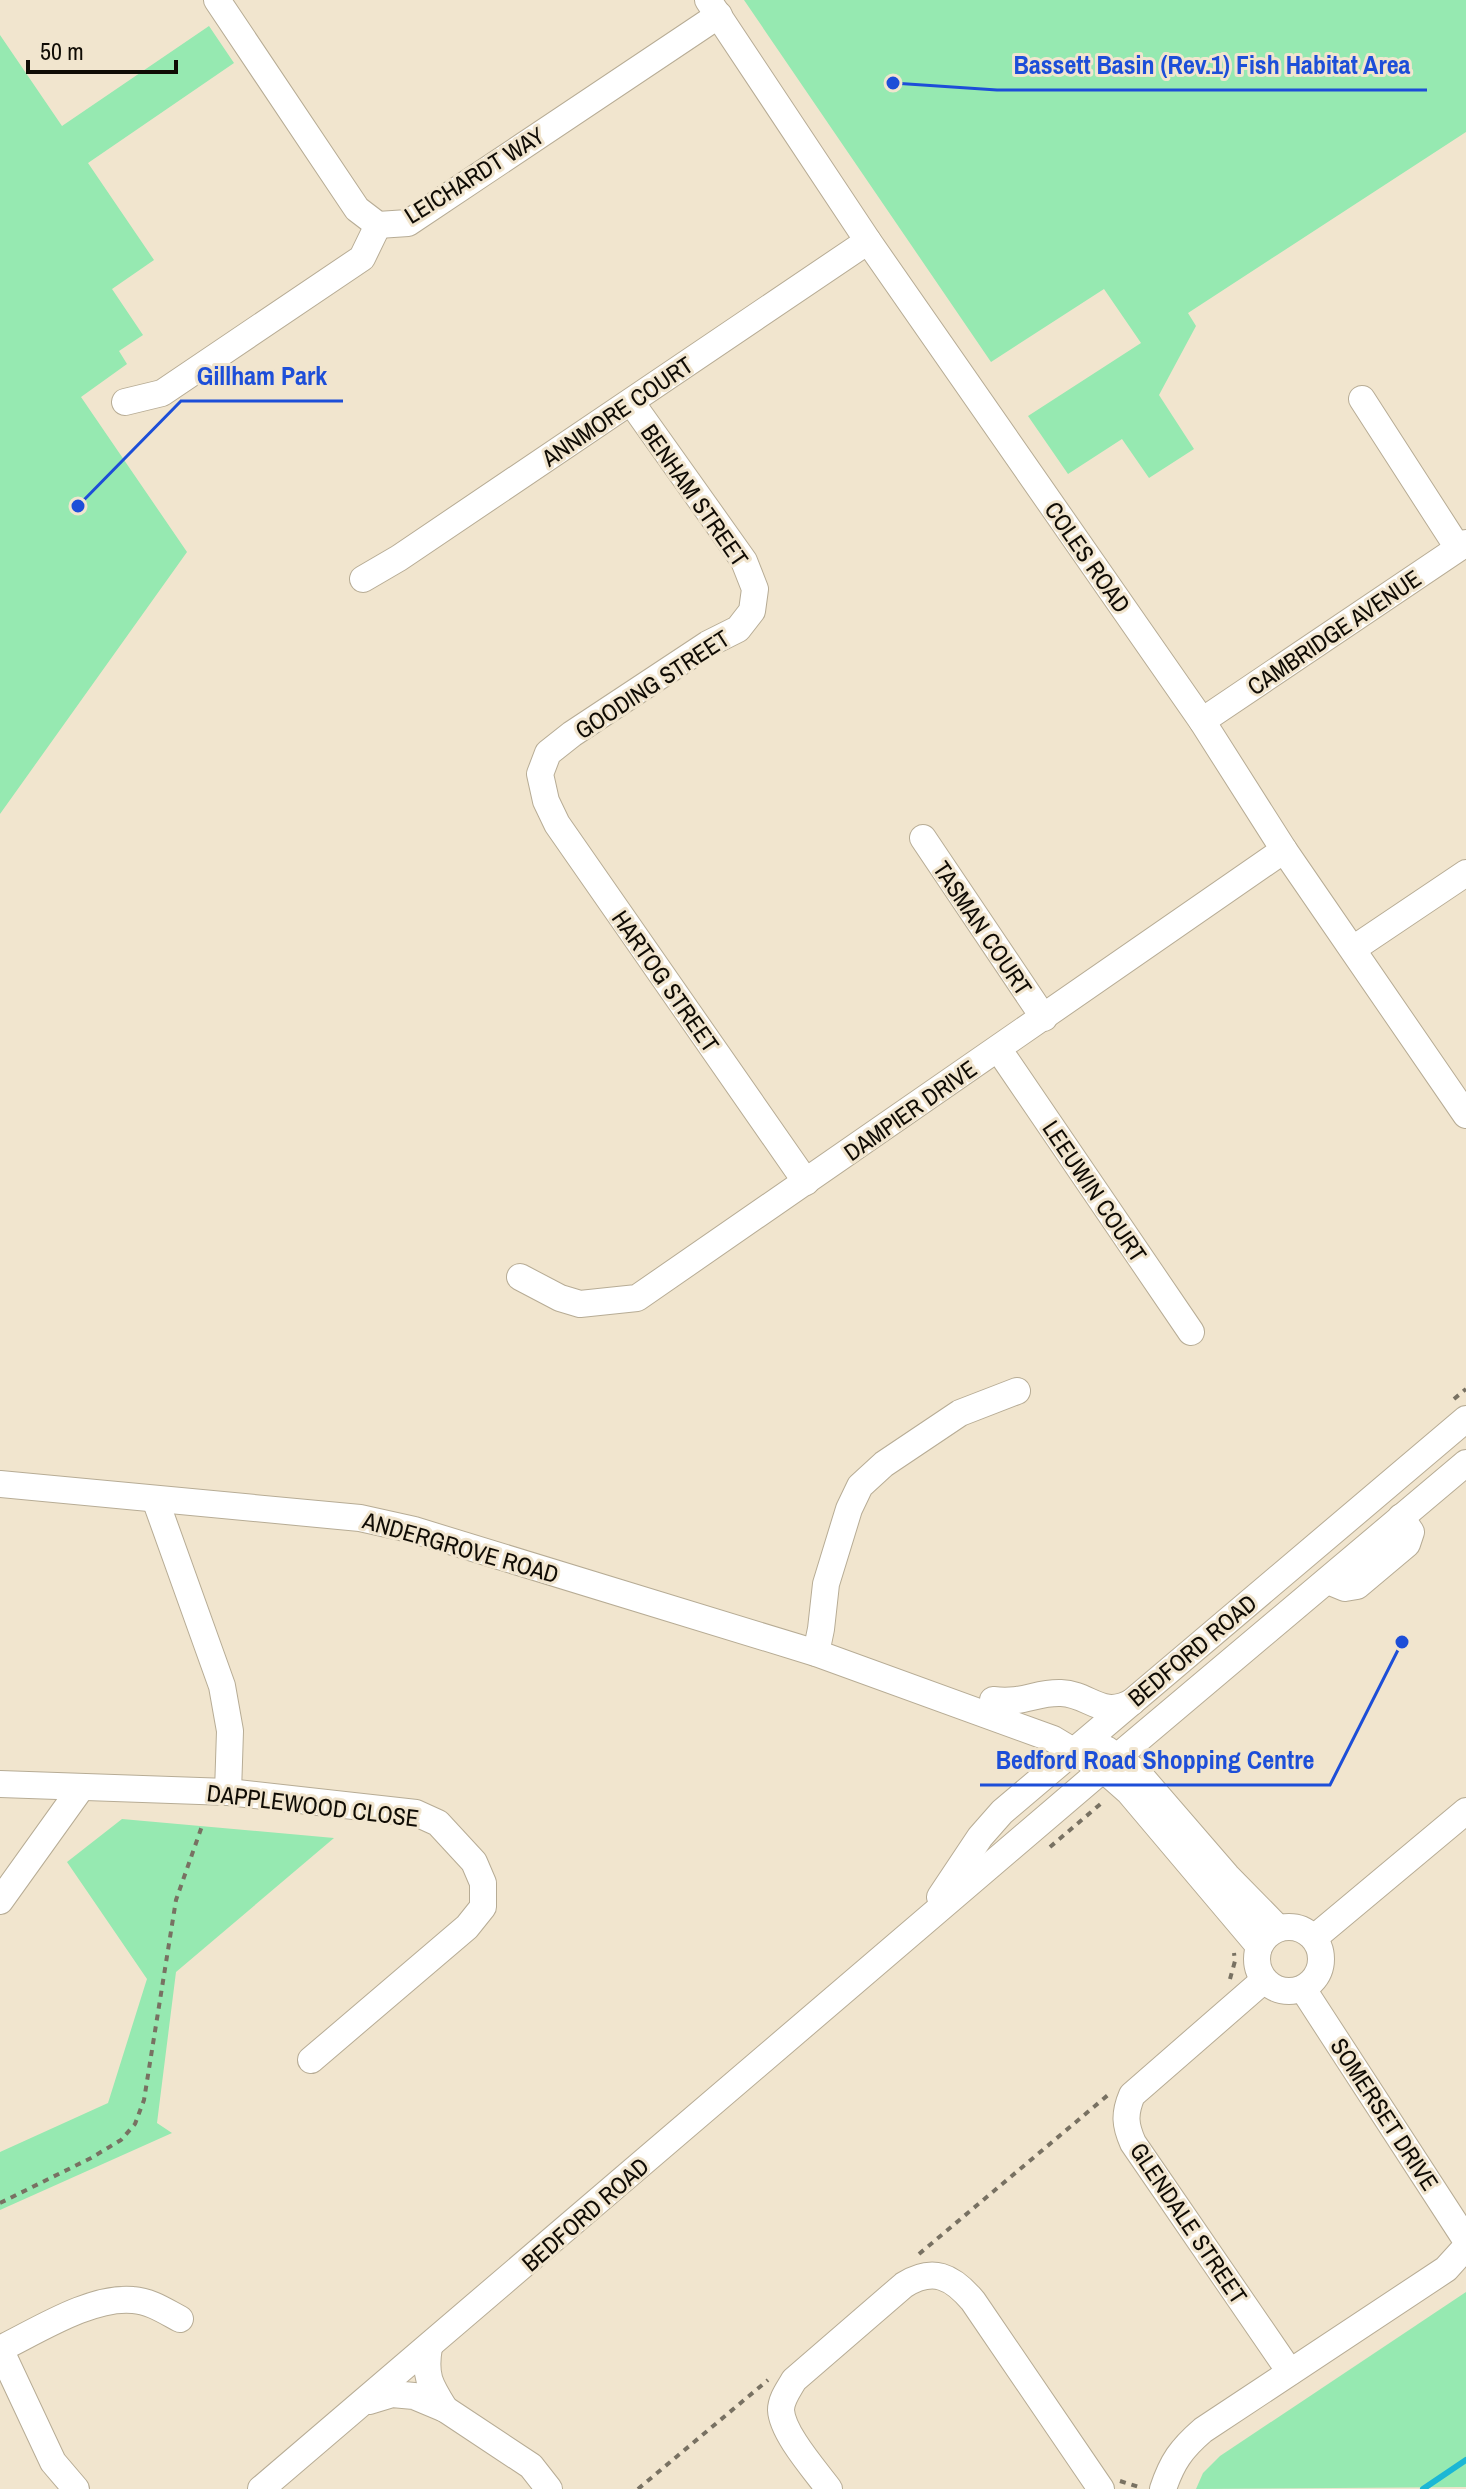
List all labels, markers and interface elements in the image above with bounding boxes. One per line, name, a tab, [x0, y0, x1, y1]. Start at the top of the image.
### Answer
scale bar	[28, 24, 176, 74]
text: 50 m	[40, 35, 84, 67]
callout: Bassett Basin (Rev.1) Fish Habitat Area	[997, 40, 1427, 90]
text: Bassett Basin (Rev.1) Fish Habitat Area	[1014, 47, 1411, 82]
street label: LEICHARDT WAY	[398, 119, 550, 231]
street label: ANNMORE COURT	[534, 349, 699, 474]
callout: Gillham Park	[181, 351, 343, 401]
text: Gillham Park	[197, 358, 327, 393]
street label: BENHAM STREET	[634, 417, 756, 573]
street label: COLES ROAD	[1038, 495, 1138, 619]
street label: CAMBRIDGE AVENUE	[1241, 562, 1427, 702]
street label: GOODING STREET	[569, 622, 735, 746]
street label: TASMAN COURT	[926, 855, 1040, 1001]
street label: HARTOG STREET	[605, 904, 727, 1058]
street label: DAMPIER DRIVE	[837, 1052, 983, 1168]
street label: LEEUWIN COURT	[1036, 1114, 1154, 1268]
street label: ANDERGROVE ROAD	[358, 1503, 563, 1590]
street label: BEDFORD ROAD	[1121, 1587, 1263, 1713]
callout: Bedford Road Shopping Centre	[980, 1735, 1330, 1785]
text: Bedford Road Shopping Centre	[996, 1742, 1314, 1777]
street label: DAPPLEWOOD CLOSE	[205, 1776, 421, 1834]
street label: SOMERSET DRIVE	[1324, 2032, 1446, 2196]
street label: GLENDALE STREET	[1123, 2136, 1255, 2310]
street label: BEDFORD ROAD	[515, 2150, 655, 2278]

